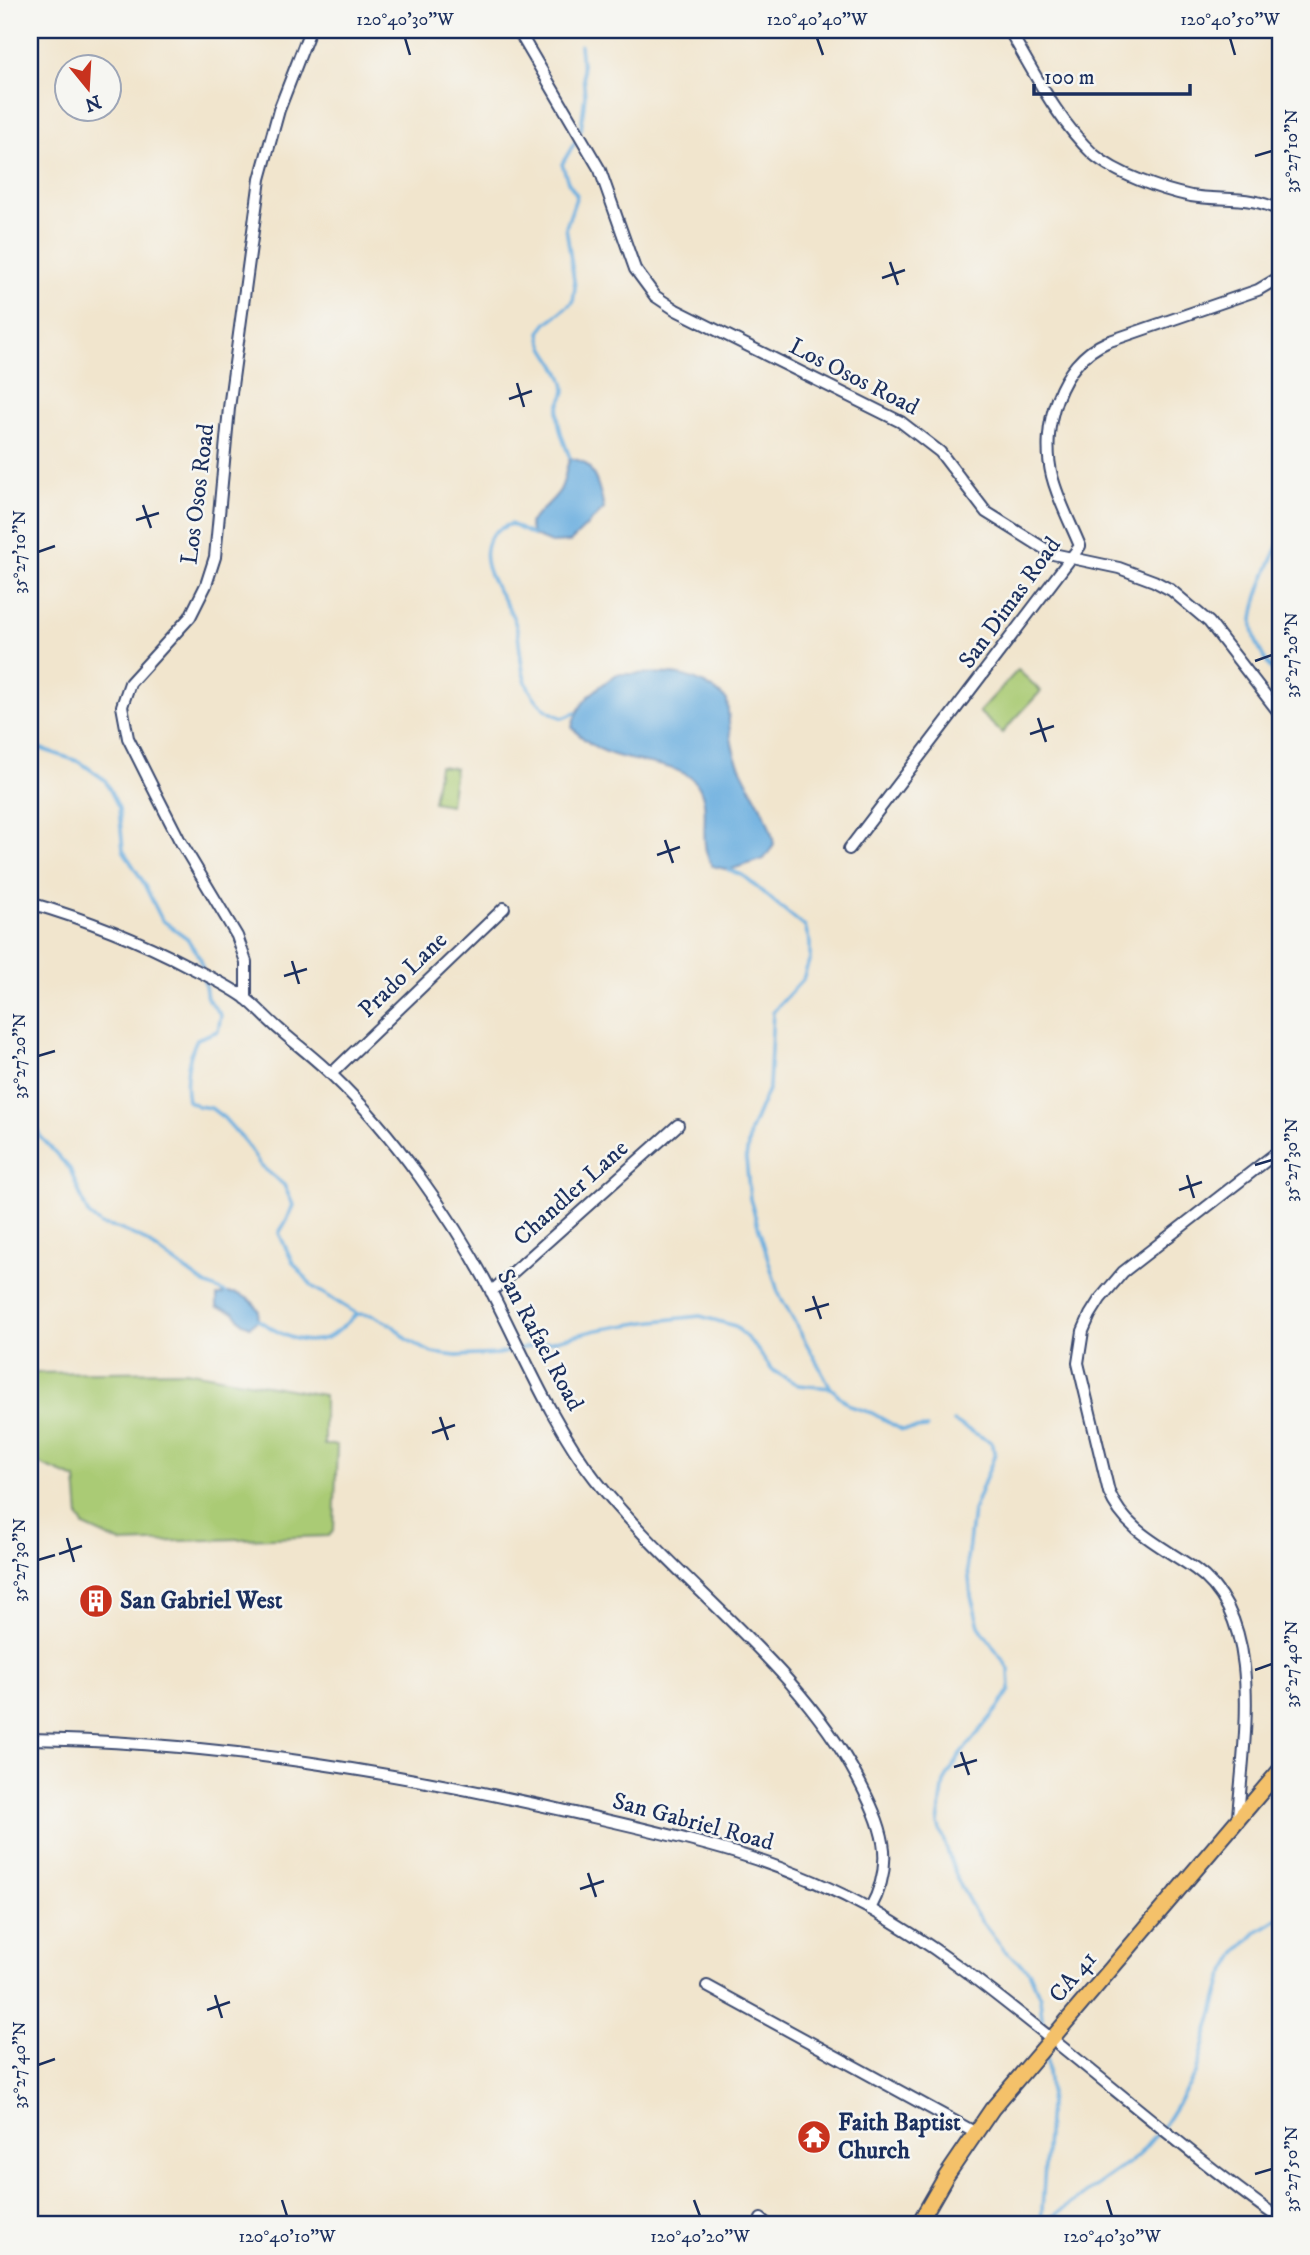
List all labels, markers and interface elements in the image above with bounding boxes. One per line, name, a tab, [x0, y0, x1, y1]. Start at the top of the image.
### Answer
text: 120°40'30"W	[356, 9, 454, 31]
text: 120°40'40"W	[766, 9, 868, 31]
text: 120°40'50"W	[1180, 9, 1280, 31]
north arrow	[52, 52, 122, 122]
scale bar	[1034, 52, 1189, 96]
text: 100 m	[1044, 65, 1095, 91]
text: N	[81, 89, 104, 116]
text: 35°27'10"N	[1281, 109, 1303, 193]
street label: Los Osos Road	[784, 331, 924, 423]
street label: Los Osos Road	[174, 422, 222, 566]
text: 35°27'10"N	[9, 510, 31, 594]
street label: San Dimas Road	[952, 531, 1068, 675]
text: 35°27'20"N	[1281, 612, 1303, 698]
street label: Prado Lane	[352, 925, 454, 1025]
text: 35°27'20"N	[9, 1013, 31, 1099]
text: 35°27'30"N	[1281, 1118, 1303, 1202]
street label: Chandler Lane	[507, 1134, 635, 1252]
street label: San Rafael Road	[490, 1264, 590, 1416]
text: 35°27'30"N	[9, 1518, 31, 1602]
building icon: San Gabriel West	[77, 1582, 115, 1620]
place label: San Gabriel West	[120, 1586, 283, 1616]
text: 35°27'40"N	[1281, 1620, 1303, 1708]
street label: San Gabriel Road	[609, 1786, 777, 1858]
street label: CA 41	[1043, 1945, 1103, 2009]
text: 35°27'40"N	[9, 2021, 31, 2109]
place label: Faith Baptist Church	[838, 2108, 961, 2166]
temple icon: Faith Baptist Church	[795, 2118, 833, 2156]
text: 35°27'50"N	[1281, 2126, 1303, 2212]
text: 120°40'10"W	[238, 2226, 336, 2248]
text: 120°40'20"W	[650, 2226, 750, 2248]
text: 120°40'30"W	[1063, 2226, 1161, 2248]

